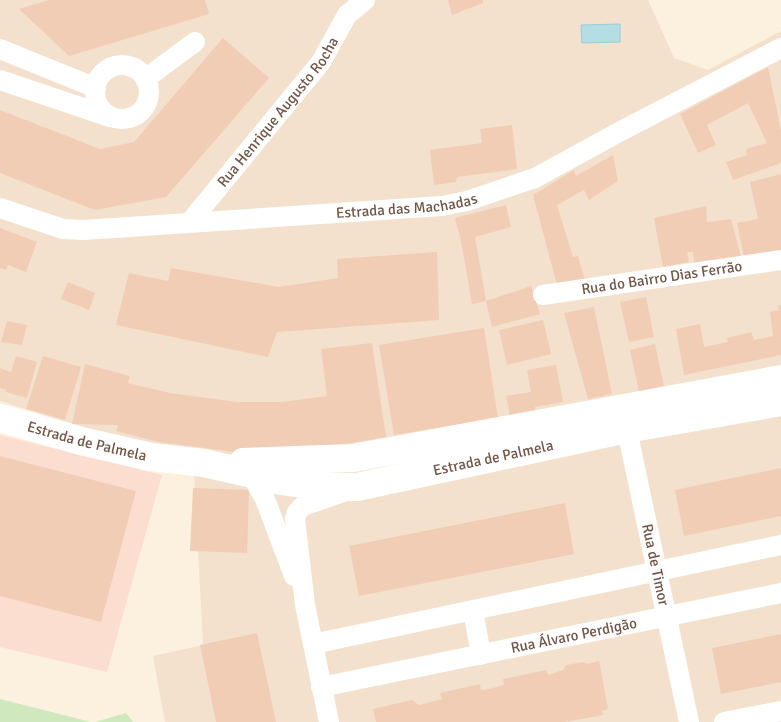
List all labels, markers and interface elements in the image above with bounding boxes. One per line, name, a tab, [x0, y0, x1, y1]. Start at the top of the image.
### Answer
street label: Rua Henrique Augusto Rocha	[213, 34, 342, 191]
street label: Estrada das Machadas	[335, 189, 480, 222]
street label: Rua do Bairro Dias Ferrão	[580, 257, 743, 298]
street label: Estrada de Palmela	[25, 417, 148, 465]
street label: Estrada de Palmela	[431, 436, 555, 479]
street label: Rua de Timor	[638, 522, 673, 608]
street label: Rua Álvaro Perdigão	[509, 614, 639, 657]

